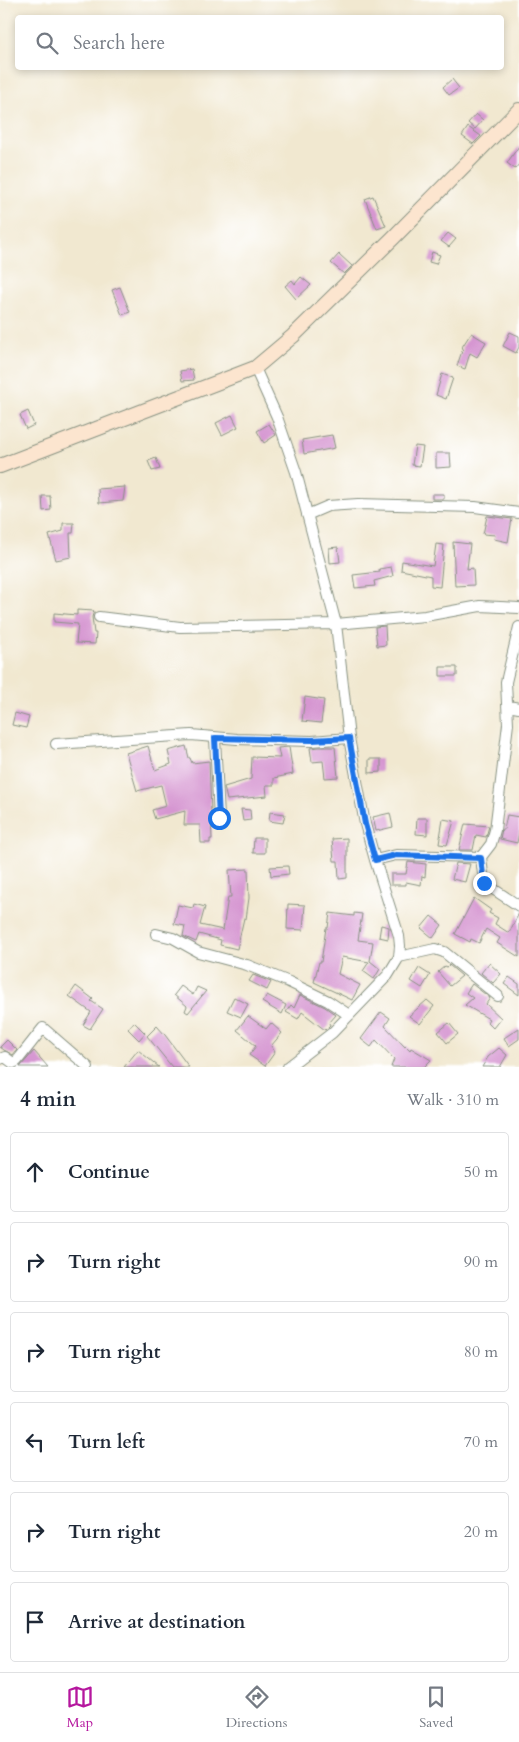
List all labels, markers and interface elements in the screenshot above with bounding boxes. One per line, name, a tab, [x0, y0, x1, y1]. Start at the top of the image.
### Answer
search box	[15, 15, 504, 70]
icon: search	[33, 29, 61, 57]
text: Search here	[73, 30, 165, 56]
route start	[208, 807, 231, 830]
route end	[473, 872, 496, 895]
text: 4 min	[20, 1085, 76, 1114]
text: Walk · 310 m	[407, 1089, 499, 1111]
icon: ahead	[21, 1158, 49, 1186]
text: Continue	[68, 1159, 150, 1185]
text: 50 m	[464, 1161, 498, 1183]
icon: right	[21, 1248, 49, 1276]
text: Turn right	[68, 1249, 160, 1275]
text: 90 m	[464, 1251, 498, 1273]
icon: right	[21, 1338, 49, 1366]
text: Turn right	[68, 1339, 160, 1365]
text: 80 m	[464, 1341, 498, 1363]
icon: left	[21, 1428, 49, 1456]
text: Turn left	[68, 1429, 145, 1455]
text: 70 m	[464, 1431, 498, 1453]
icon: right	[21, 1518, 49, 1546]
text: Turn right	[68, 1519, 160, 1545]
text: 20 m	[464, 1521, 498, 1543]
icon: arrive	[21, 1608, 49, 1636]
text: Arrive at destination	[68, 1609, 245, 1635]
tab: Map	[66, 1683, 94, 1732]
tab: Directions	[226, 1683, 287, 1732]
tab: Saved	[419, 1683, 453, 1732]

